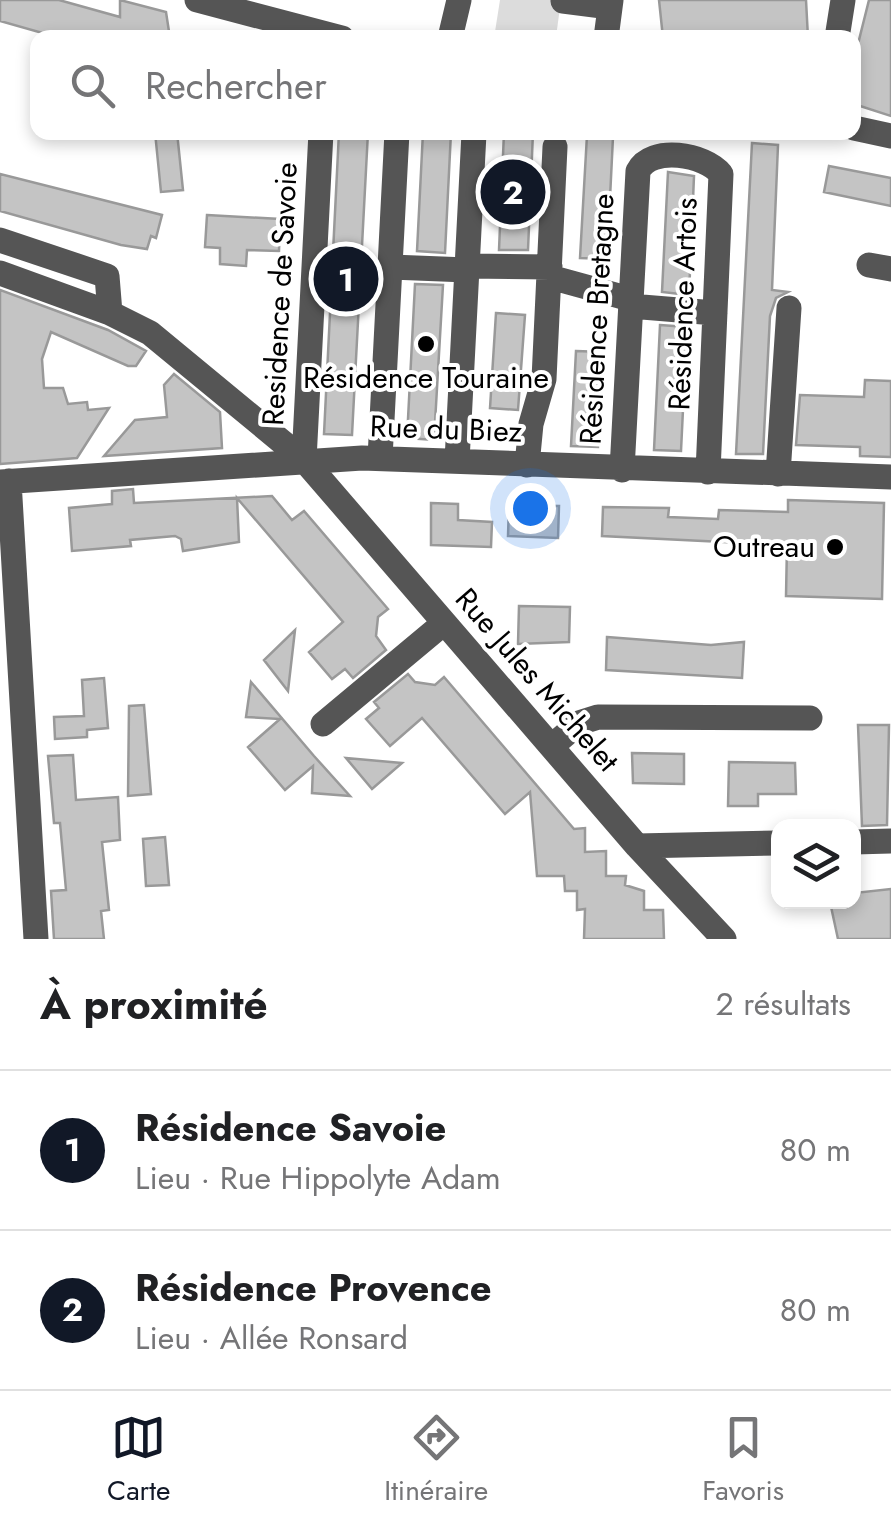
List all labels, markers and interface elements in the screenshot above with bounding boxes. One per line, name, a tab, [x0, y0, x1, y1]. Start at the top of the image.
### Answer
search box	[30, 30, 861, 140]
icon: search	[65, 58, 120, 113]
text: Rechercher	[145, 58, 327, 113]
pin: 2	[480, 154, 546, 230]
street label: Residence de Savoie	[251, 161, 308, 427]
street label: Résidence Bretagne	[568, 192, 625, 446]
street label: Résidence Artois	[657, 197, 708, 411]
pin: 1	[314, 242, 378, 316]
marker: Résidence Touraine	[415, 333, 437, 355]
place label: Résidence Touraine	[303, 356, 549, 399]
street label: Rue du Biez	[369, 404, 523, 453]
your location	[505, 483, 556, 534]
place label: Outreau	[713, 525, 815, 568]
marker: Outreau	[824, 536, 846, 558]
street label: Rue Jules Michelet	[446, 579, 630, 781]
map controls	[771, 819, 861, 909]
button: layers	[771, 819, 861, 909]
text: À proximité	[40, 974, 268, 1035]
text: 2 résultats	[716, 981, 851, 1027]
text: Résidence Savoie	[135, 1100, 446, 1155]
text: 1	[64, 1127, 81, 1173]
text: 80 m	[780, 1127, 851, 1173]
text: Lieu · Rue Hippolyte Adam	[135, 1155, 501, 1201]
text: Résidence Provence	[135, 1260, 492, 1315]
text: 2	[62, 1287, 83, 1333]
text: 80 m	[780, 1287, 851, 1333]
text: Lieu · Allée Ronsard	[135, 1315, 408, 1361]
tab: Carte	[107, 1410, 170, 1511]
tab: Itinéraire	[384, 1410, 488, 1511]
tab: Favoris	[702, 1410, 784, 1511]

